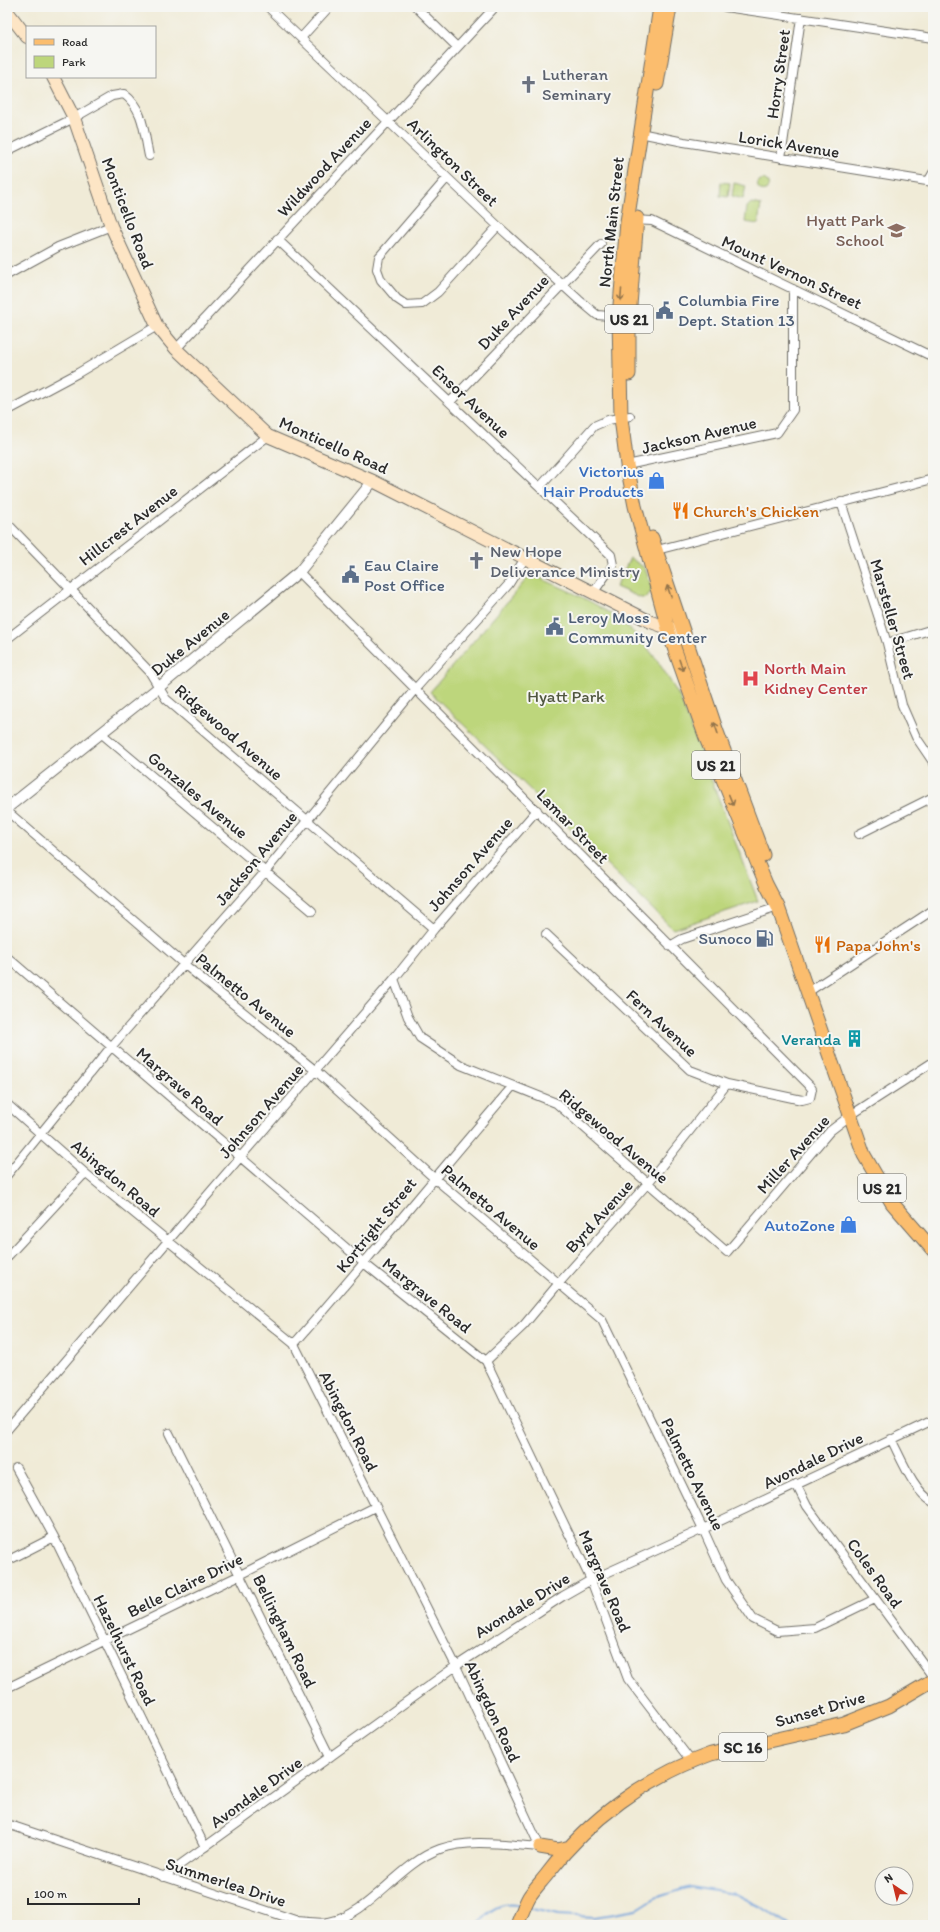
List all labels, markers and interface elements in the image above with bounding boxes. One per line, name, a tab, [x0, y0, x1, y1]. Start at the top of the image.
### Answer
legend	[26, 26, 156, 78]
street label: Horry Street	[762, 28, 794, 120]
text: Road	[62, 35, 88, 49]
text: Park	[62, 55, 86, 69]
place label: Lutheran Seminary	[542, 64, 611, 104]
church icon: Lutheran Seminary	[519, 74, 539, 94]
street label: Wildwood Avenue	[273, 113, 375, 221]
street label: Arlington Street	[403, 114, 503, 210]
street label: Lorick Avenue	[737, 126, 841, 162]
street label: Monticello Road	[98, 154, 159, 272]
street label: North Main Street	[594, 156, 628, 288]
place label: Hyatt Park School	[806, 210, 884, 250]
school or university icon: Hyatt Park School	[887, 220, 907, 240]
street label: Mount Vernon Street	[719, 231, 866, 314]
street label: Duke Avenue	[473, 270, 553, 354]
one-way arrow	[617, 288, 625, 301]
place label: Columbia Fire Dept. Station 13	[678, 290, 795, 330]
public building icon: Columbia Fire Dept. Station 13	[655, 300, 675, 320]
road number: US 21	[605, 305, 653, 333]
street label: Ensor Avenue	[428, 360, 514, 442]
street label: Monticello Road	[276, 412, 392, 478]
street label: Jackson Avenue	[640, 412, 758, 458]
place label: Victorius Hair Products	[543, 461, 644, 501]
shop icon: Victorius Hair Products	[647, 471, 667, 491]
street label: Hillcrest Avenue	[75, 480, 181, 570]
restaurant icon: Church's Chicken	[670, 501, 690, 521]
place label: Church's Chicken	[693, 501, 820, 521]
place label: New Hope Deliverance Ministry	[490, 541, 640, 581]
church icon: New Hope Deliverance Ministry	[467, 551, 487, 571]
place label: Eau Claire Post Office	[364, 555, 445, 595]
street label: Marsteller Street	[866, 556, 920, 682]
public building icon: Eau Claire Post Office	[341, 565, 361, 585]
one-way arrow	[665, 585, 672, 598]
street label: Duke Avenue	[147, 604, 233, 680]
place label: Leroy Moss Community Center	[568, 607, 707, 647]
public building icon: Leroy Moss Community Center	[545, 617, 565, 637]
place label: North Main Kidney Center	[764, 658, 868, 698]
one-way arrow	[677, 659, 685, 671]
hospital icon: North Main Kidney Center	[741, 668, 761, 688]
street label: Ridgewood Avenue	[171, 680, 287, 784]
park label: Hyatt Park	[527, 686, 605, 706]
one-way arrow	[712, 722, 719, 735]
street label: Gonzales Avenue	[144, 747, 252, 843]
road number: US 21	[692, 751, 740, 779]
street label: Lamar Street	[533, 785, 614, 868]
one-way arrow	[728, 794, 735, 806]
street label: Jackson Avenue	[211, 807, 301, 909]
street label: Johnson Avenue	[424, 813, 516, 915]
place label: Sunoco	[698, 928, 752, 948]
fuel station icon: Sunoco	[755, 928, 775, 948]
restaurant icon: Papa John's	[813, 935, 833, 955]
place label: Papa John's	[836, 935, 921, 955]
street label: Palmetto Avenue	[192, 948, 300, 1042]
street label: Fern Avenue	[622, 985, 702, 1061]
place label: Veranda	[781, 1029, 841, 1049]
building icon: Veranda	[844, 1029, 864, 1049]
street label: Margrave Road	[132, 1043, 228, 1129]
street label: Johnson Avenue	[215, 1060, 307, 1162]
street label: Ridgewood Avenue	[555, 1084, 673, 1188]
street label: Miller Avenue	[752, 1110, 834, 1198]
street label: Abingdon Road	[68, 1135, 165, 1221]
street label: Palmetto Avenue	[437, 1160, 545, 1254]
street label: Kortright Street	[332, 1174, 420, 1276]
road number: US 21	[858, 1174, 906, 1202]
street label: Byrd Avenue	[561, 1175, 637, 1257]
place label: AutoZone	[764, 1215, 835, 1235]
shop icon: AutoZone	[838, 1215, 858, 1235]
street label: Margrave Road	[378, 1253, 476, 1337]
street label: Abingdon Road	[315, 1368, 383, 1475]
street label: Palmetto Avenue	[657, 1414, 729, 1534]
street label: Avondale Drive	[760, 1427, 866, 1493]
street label: Margrave Road	[575, 1527, 635, 1635]
street label: Coles Road	[843, 1534, 907, 1612]
street label: Belle Claire Drive	[124, 1548, 246, 1622]
street label: Avondale Drive	[471, 1568, 573, 1642]
street label: Bellingham Road	[249, 1571, 321, 1692]
street label: Hazelhurst Road	[89, 1591, 161, 1709]
street label: Abingdon Road	[461, 1657, 526, 1766]
street label: Sunset Drive	[773, 1687, 867, 1731]
road number: SC 16	[719, 1733, 767, 1761]
street label: Avondale Drive	[206, 1752, 306, 1832]
street label: Summerlea Drive	[163, 1853, 289, 1911]
north arrow	[874, 1866, 914, 1906]
text: N	[882, 1871, 895, 1886]
scale bar	[28, 1880, 139, 1906]
text: 100 m	[34, 1887, 67, 1901]

